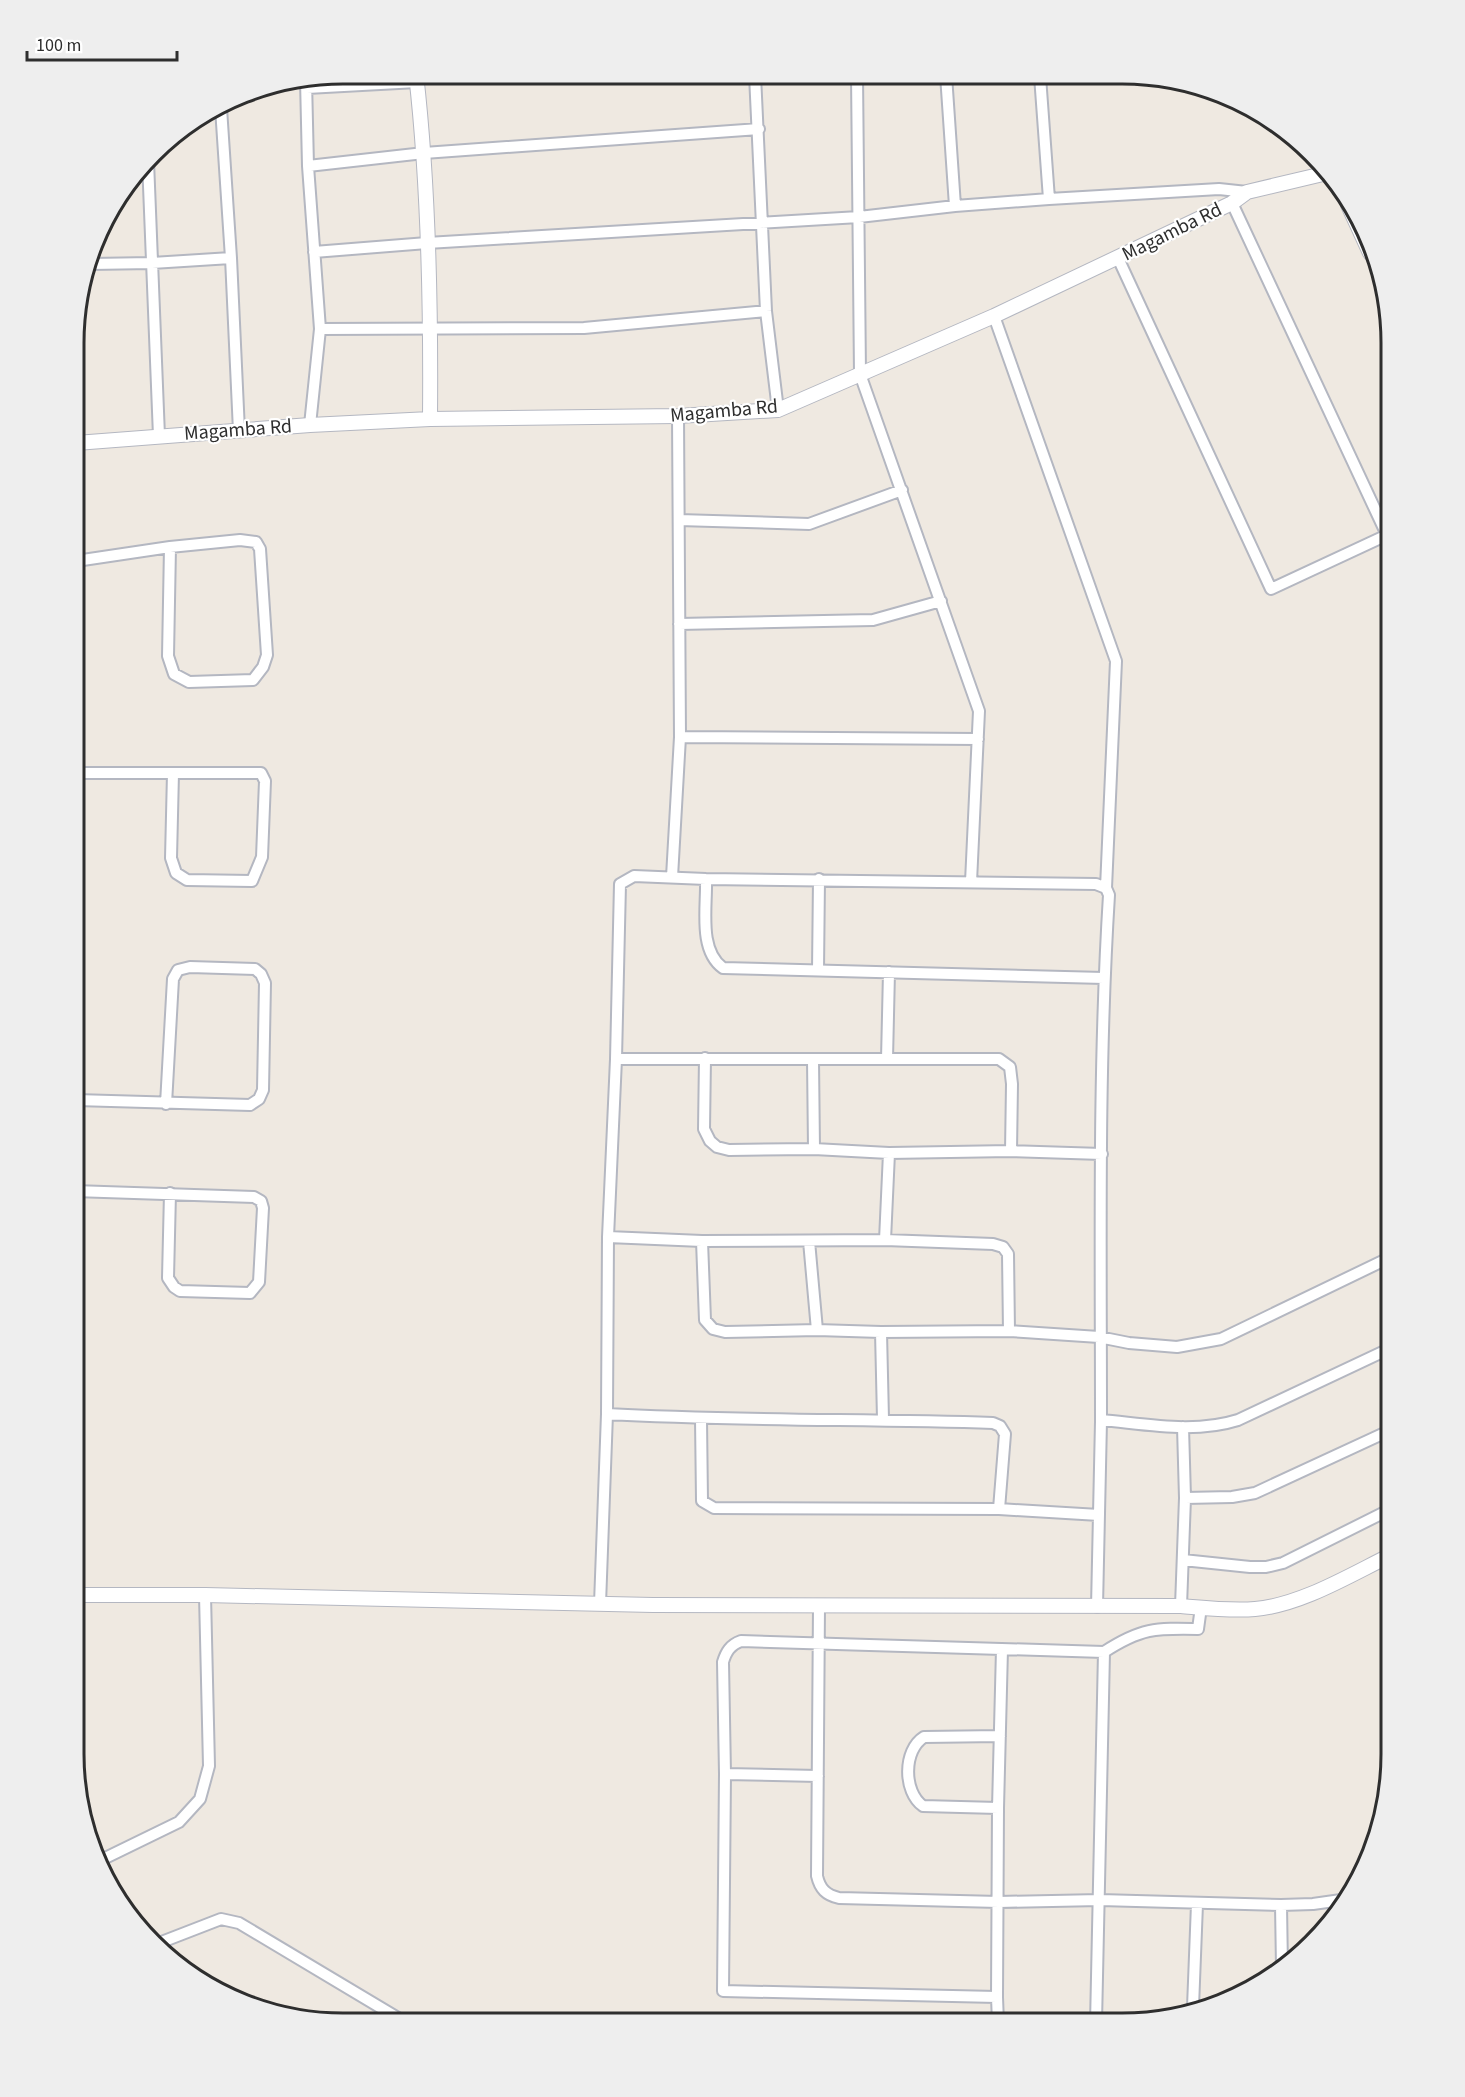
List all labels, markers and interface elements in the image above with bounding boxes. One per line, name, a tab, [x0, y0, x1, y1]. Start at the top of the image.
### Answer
scale bar	[27, 24, 177, 62]
text: 100 m	[36, 33, 81, 58]
street label: Magamba Rd	[1117, 196, 1227, 268]
street label: Magamba Rd	[669, 392, 779, 430]
street label: Magamba Rd	[183, 412, 293, 448]

